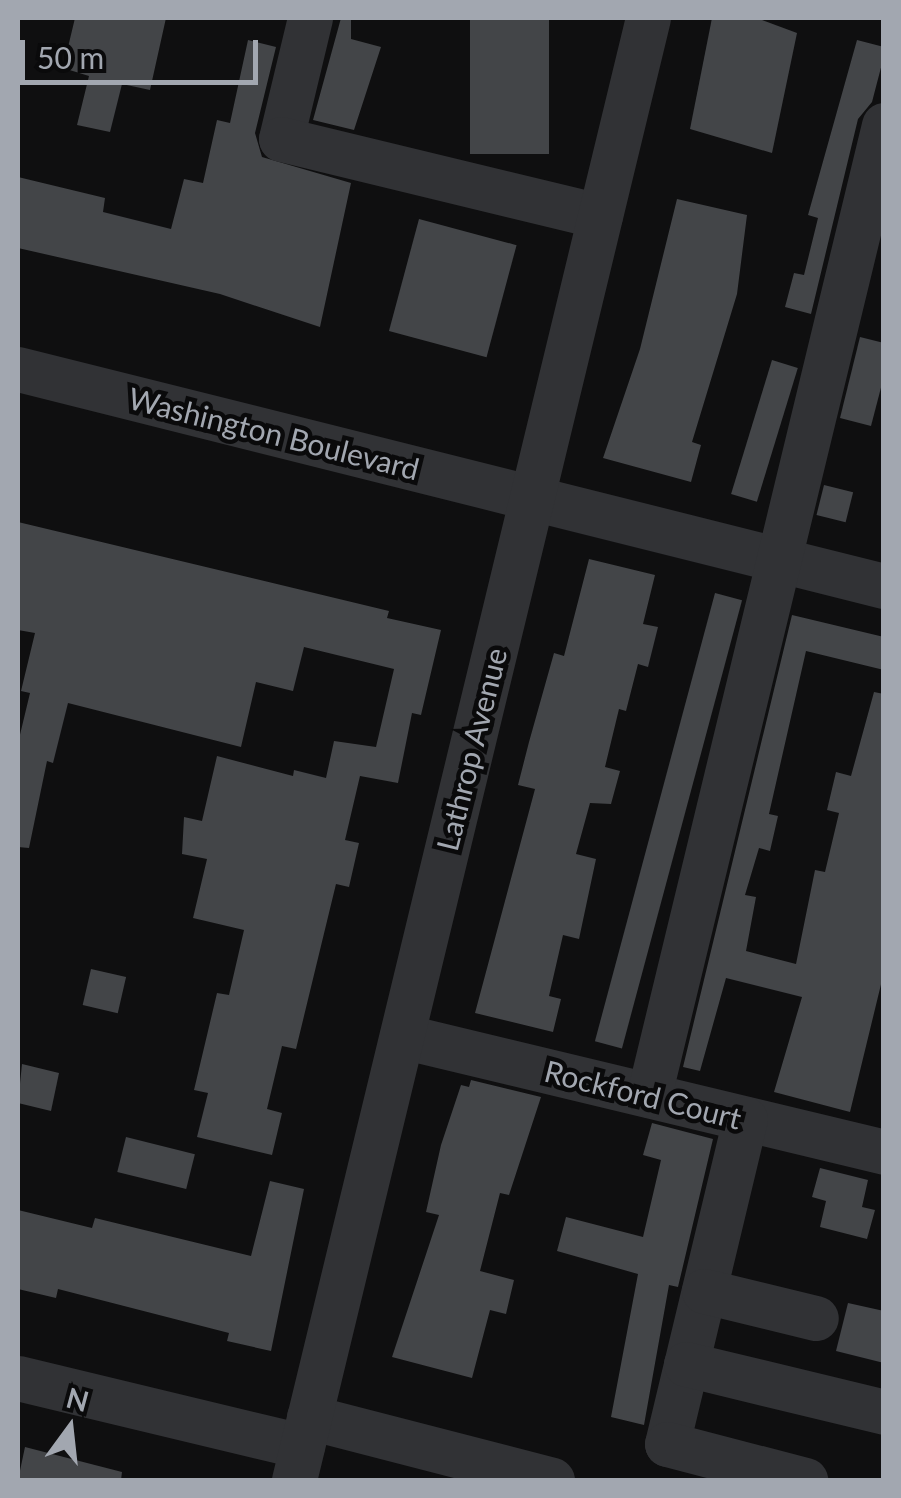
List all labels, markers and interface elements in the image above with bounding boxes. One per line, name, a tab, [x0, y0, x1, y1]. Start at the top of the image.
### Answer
scale bar	[25, 20, 262, 82]
text: 50 m	[37, 39, 104, 75]
street label: Washington Boulevard	[125, 379, 423, 487]
street label: Lathrop Avenue	[428, 643, 514, 855]
street label: Rockford Court	[541, 1052, 745, 1136]
north arrow	[20, 1378, 120, 1478]
text: N	[63, 1380, 93, 1418]

